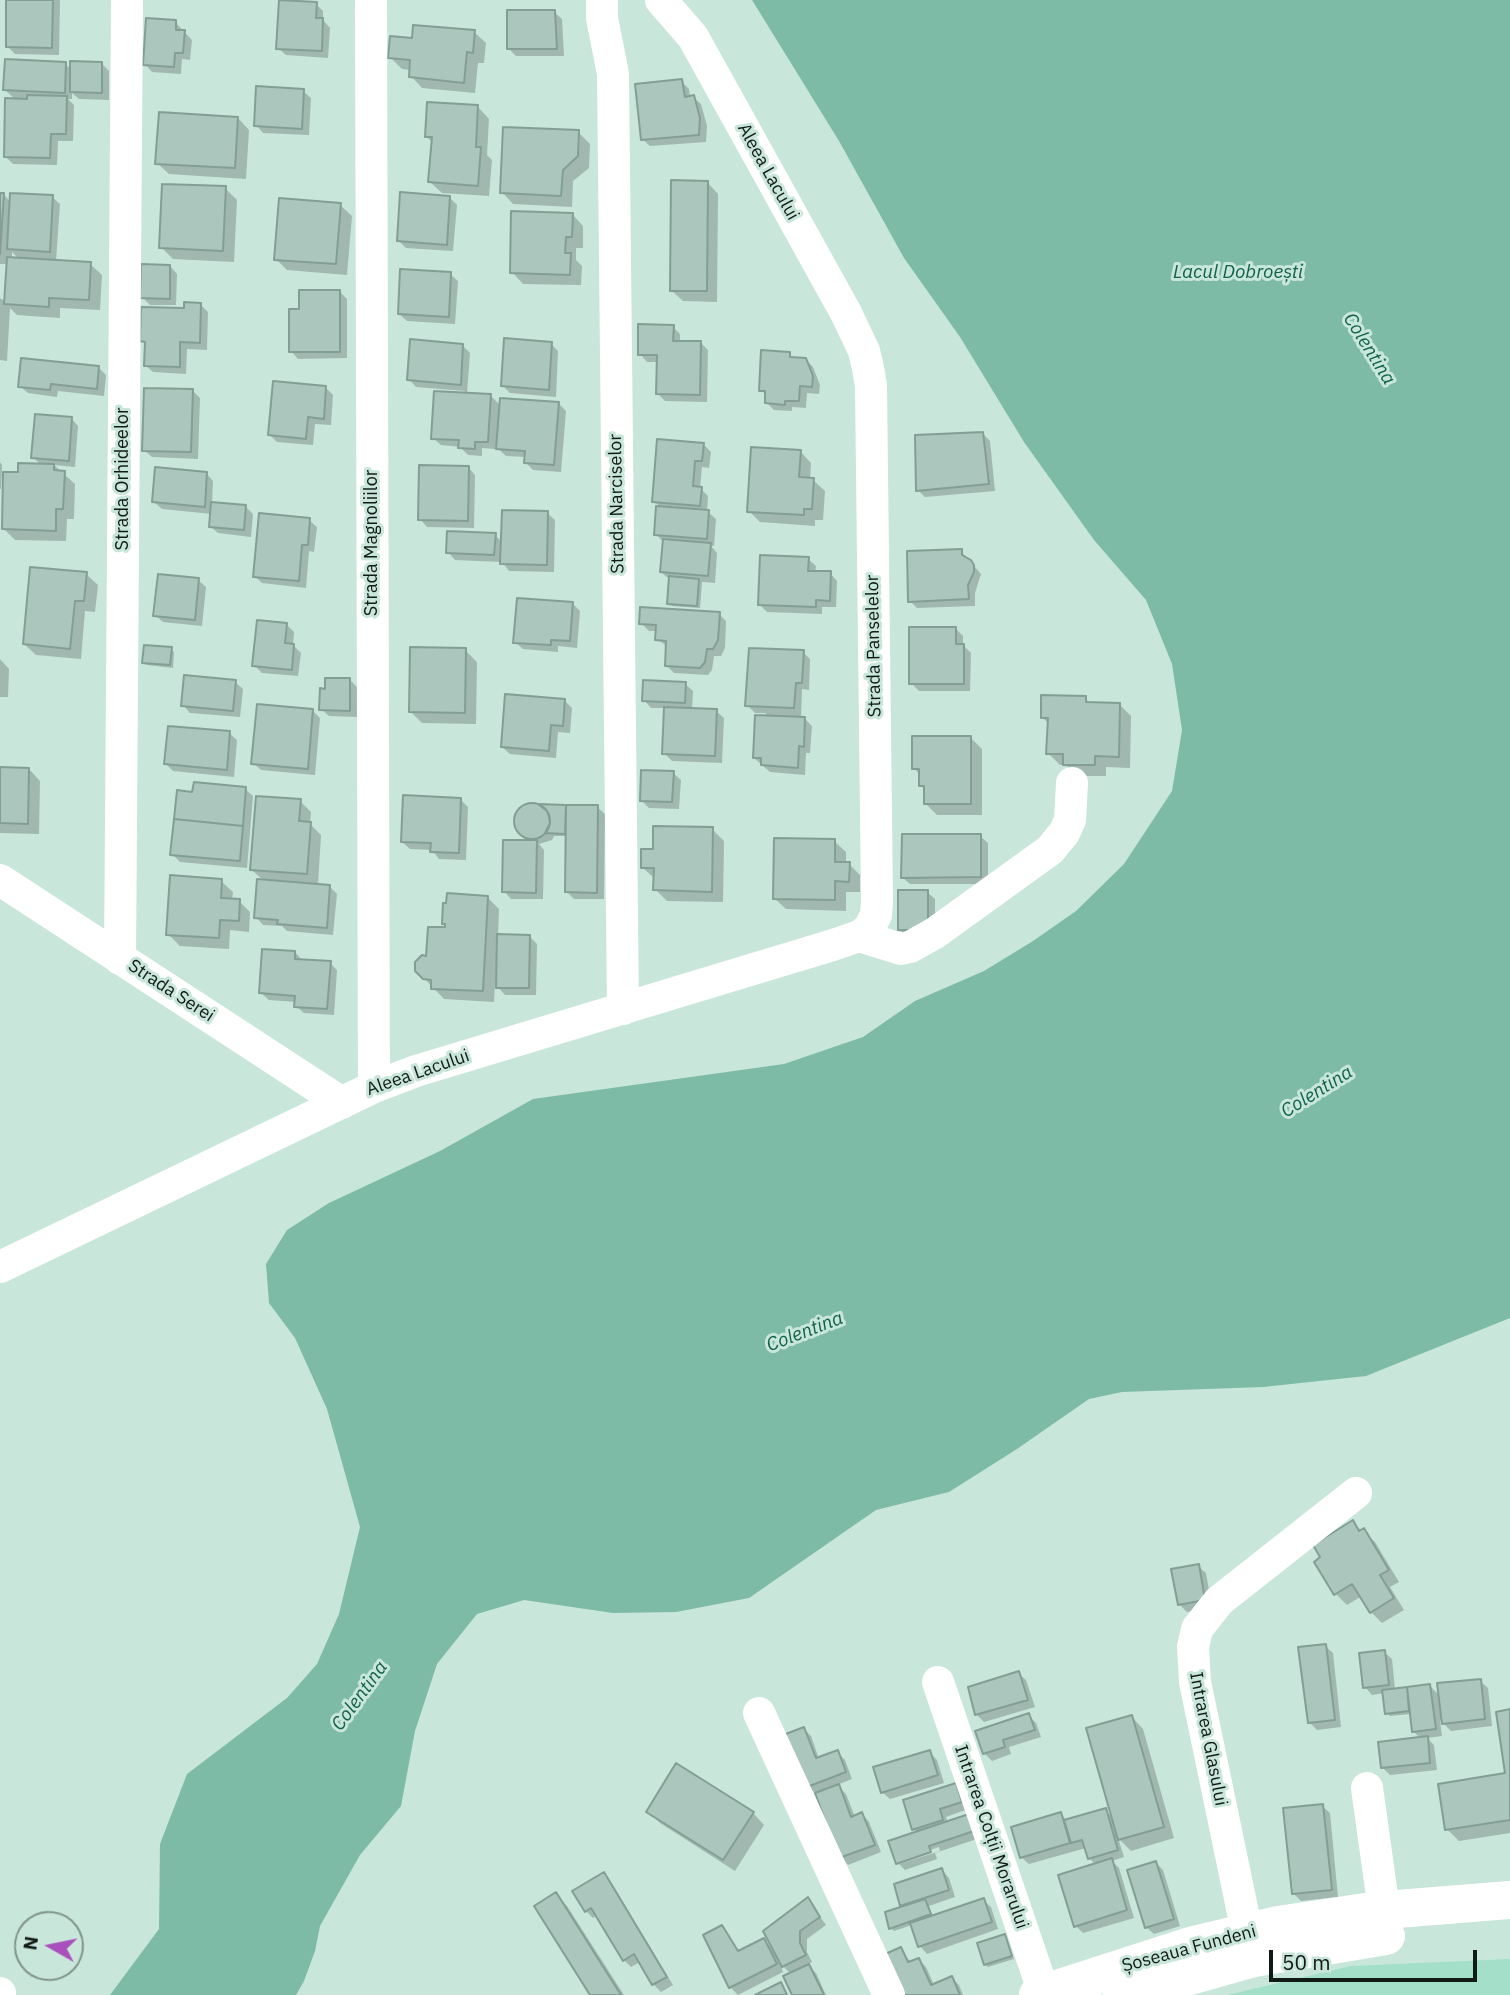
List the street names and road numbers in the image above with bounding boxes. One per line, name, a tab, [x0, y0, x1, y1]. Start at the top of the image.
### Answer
street label: Aleea Lacului	[732, 120, 804, 224]
street label: Strada Orhideelor	[112, 407, 134, 551]
street label: Strada Narciselor	[605, 434, 629, 574]
street label: Strada Magnoliilor	[361, 470, 383, 616]
street label: Strada Panselelor	[862, 574, 886, 718]
street label: Strada Serei	[124, 955, 218, 1027]
street label: Aleea Lacului	[364, 1045, 472, 1101]
street label: Intrarea Glasului	[1184, 1670, 1232, 1808]
street label: Intrarea Colții Morarului	[949, 1742, 1033, 1932]
street label: Șoseaua Fundeni	[1120, 1921, 1258, 1977]

